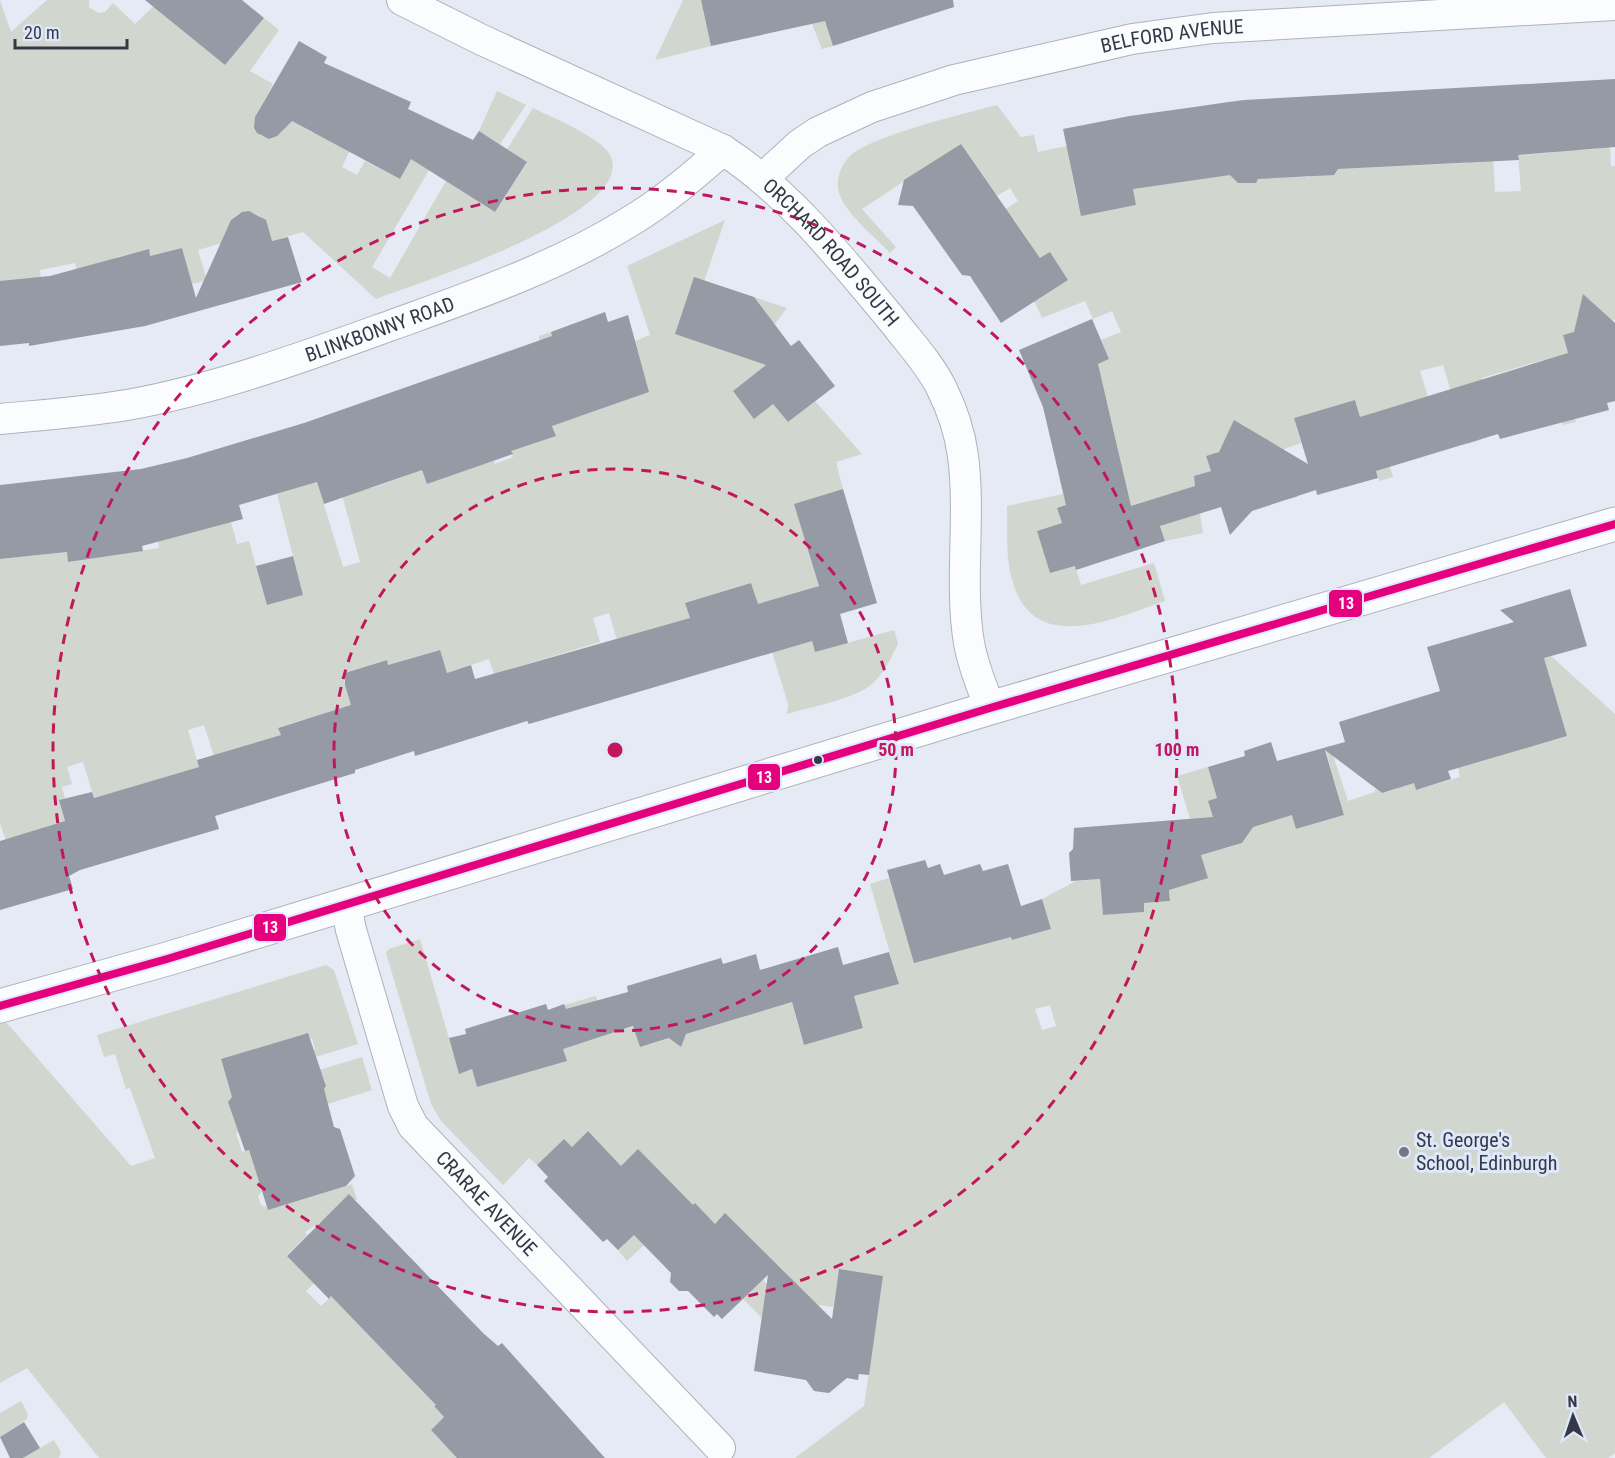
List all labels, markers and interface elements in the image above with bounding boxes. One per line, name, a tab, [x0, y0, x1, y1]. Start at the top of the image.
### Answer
scale bar	[15, 12, 128, 50]
street label: BELFORD AVENUE	[1098, 14, 1244, 58]
text: 20 m	[24, 22, 59, 43]
street label: ORCHARD ROAD SOUTH	[758, 173, 904, 331]
street label: BLINKBONNY ROAD	[302, 291, 458, 367]
line badge: 13	[1328, 589, 1363, 618]
text: 13	[1338, 594, 1354, 613]
text: 50 m	[878, 739, 914, 760]
text: 100 m	[1155, 739, 1199, 760]
centre of rings	[605, 740, 625, 760]
unlabelled marker	[812, 754, 824, 766]
line badge: 13	[747, 763, 781, 791]
text: 13	[756, 768, 772, 787]
line badge: 13	[253, 913, 287, 942]
text: 13	[262, 918, 278, 937]
place label: St. George's School, Edinburgh	[1416, 1128, 1557, 1175]
marker: St. George's School, Edinburgh	[1397, 1145, 1411, 1159]
street label: CRARAE AVENUE	[431, 1146, 542, 1261]
north arrow	[1543, 1386, 1603, 1446]
text: N	[1567, 1392, 1578, 1411]

